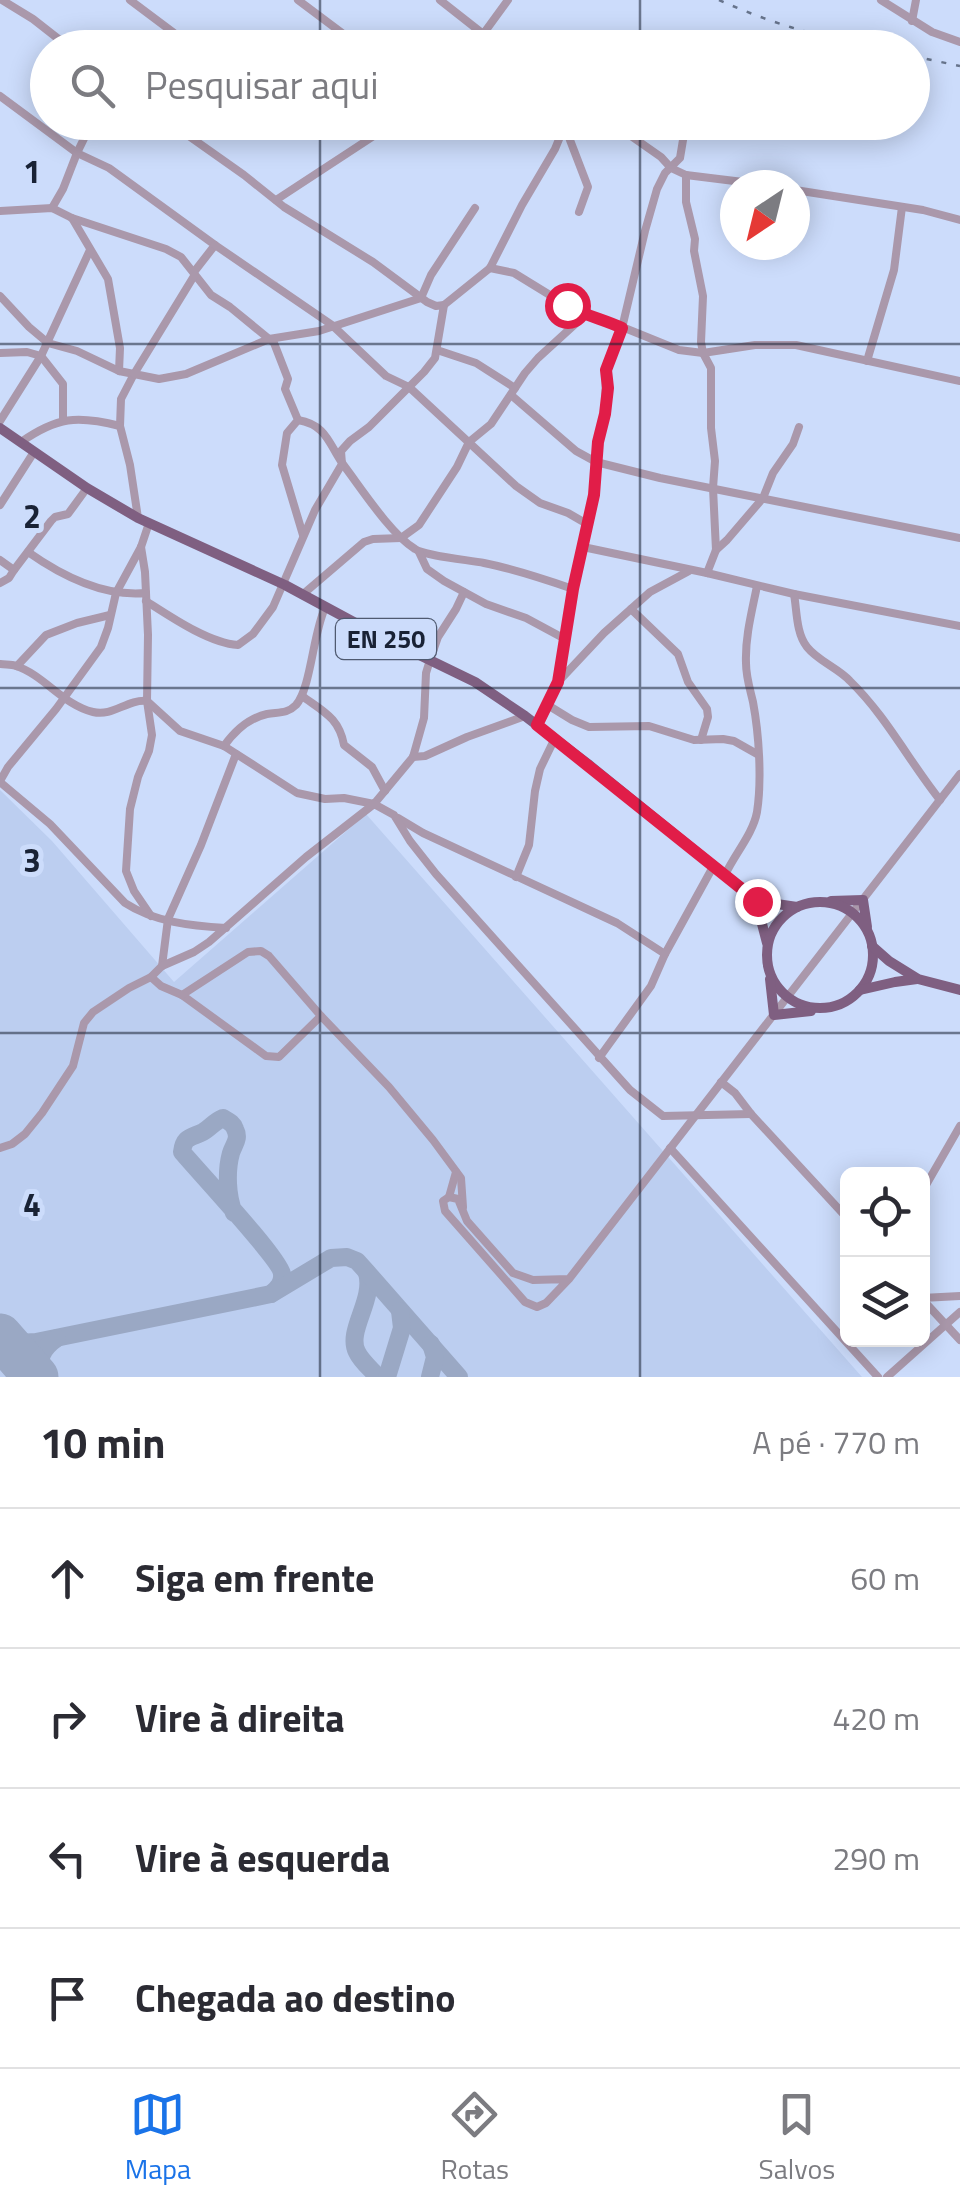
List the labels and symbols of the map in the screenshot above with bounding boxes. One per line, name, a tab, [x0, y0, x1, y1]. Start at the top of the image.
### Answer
text: 1	[23, 147, 41, 195]
north arrow	[720, 170, 810, 260]
route start	[545, 283, 591, 329]
text: 2	[23, 492, 41, 540]
road number: EN 250	[336, 619, 436, 659]
text: 3	[23, 836, 41, 884]
route end	[735, 879, 781, 925]
text: 4	[23, 1180, 41, 1228]

